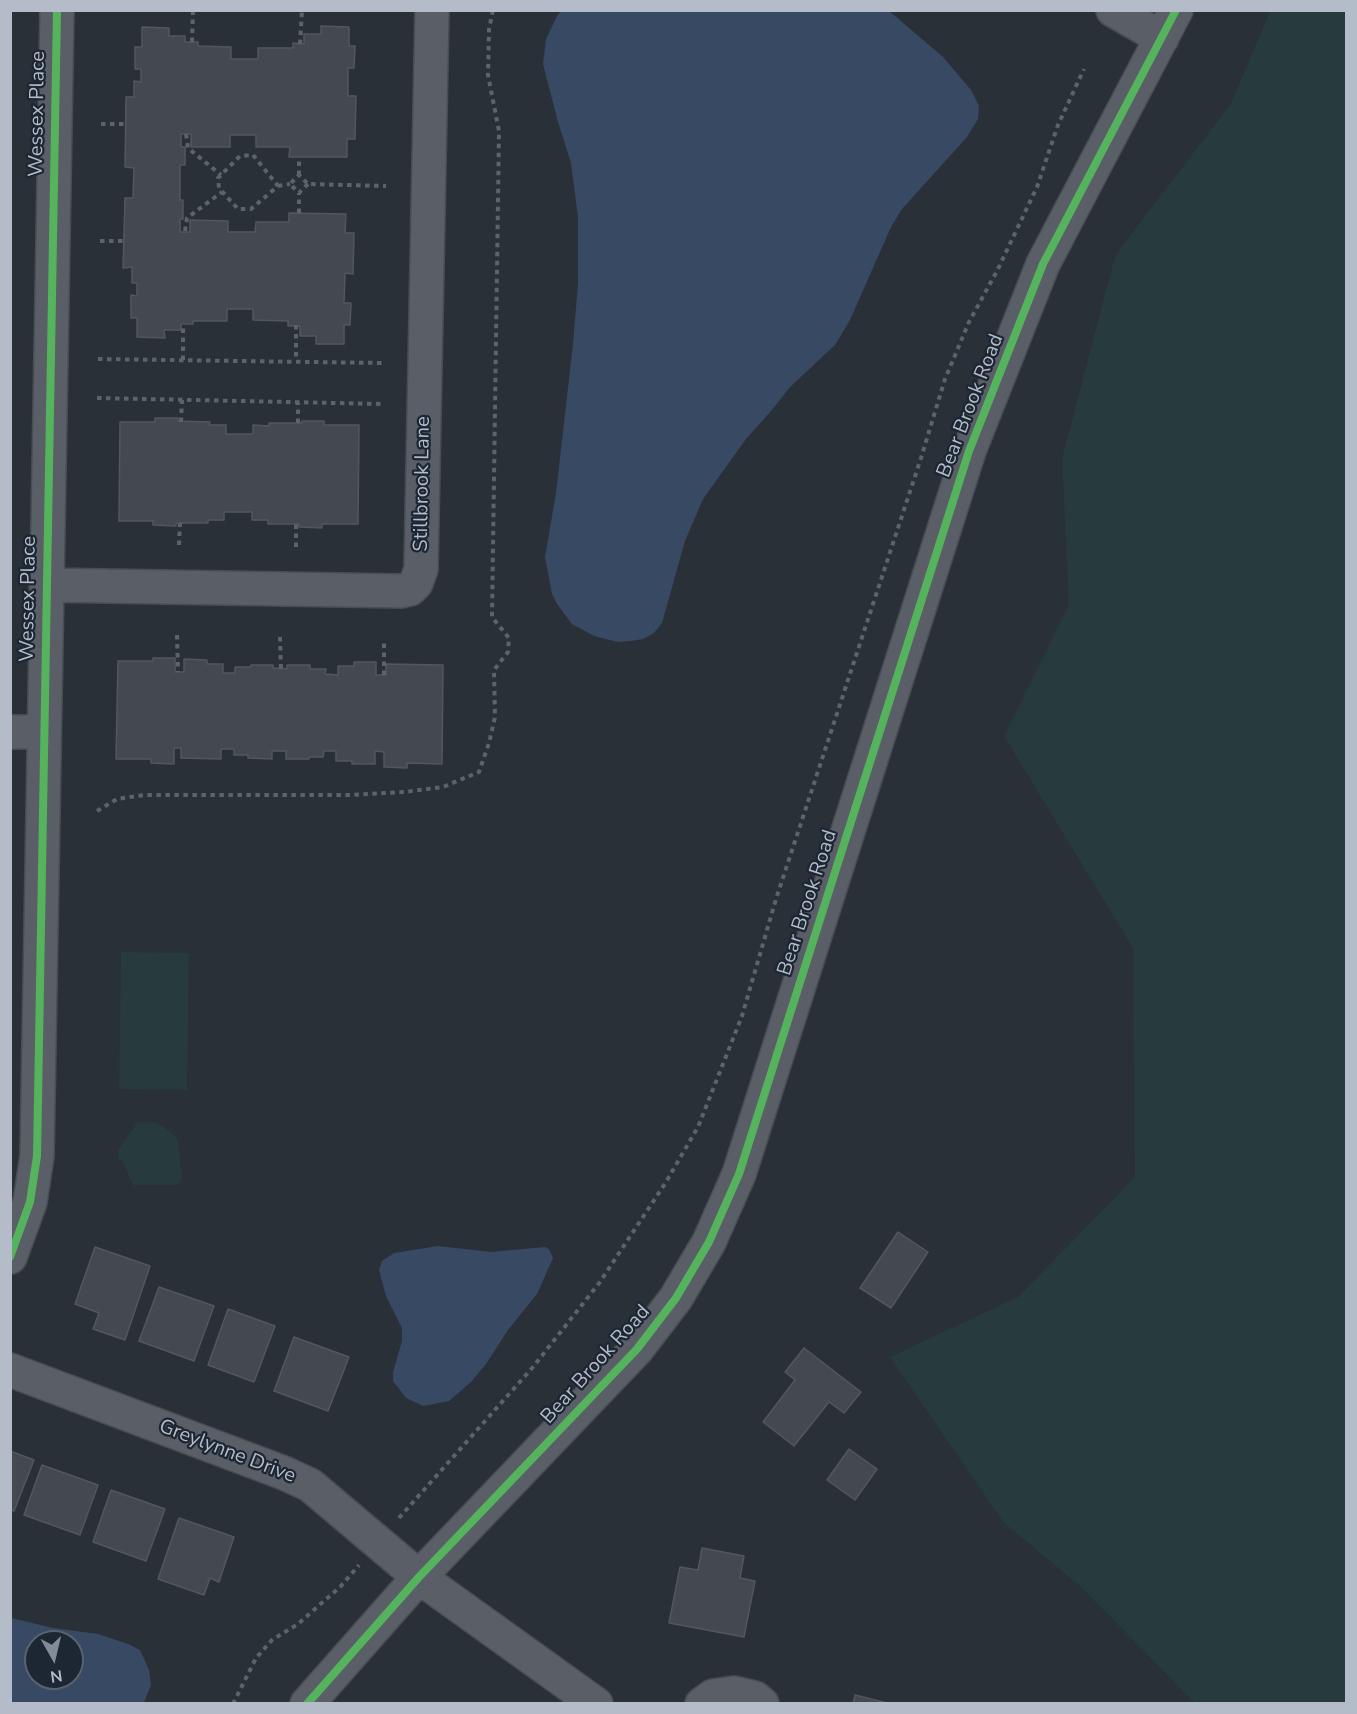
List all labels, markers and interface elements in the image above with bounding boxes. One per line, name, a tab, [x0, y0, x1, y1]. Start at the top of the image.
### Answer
street label: Wessex Place	[25, 51, 51, 177]
street label: Bear Brook Road	[933, 331, 1009, 481]
street label: Stillbrook Lane	[410, 416, 436, 552]
street label: Wessex Place	[16, 536, 42, 662]
street label: Bear Brook Road	[773, 827, 843, 979]
street label: Bear Brook Road	[536, 1301, 656, 1429]
street label: Greylynne Drive	[155, 1415, 299, 1489]
north arrow	[24, 1630, 84, 1690]
text: N	[49, 1664, 64, 1688]

